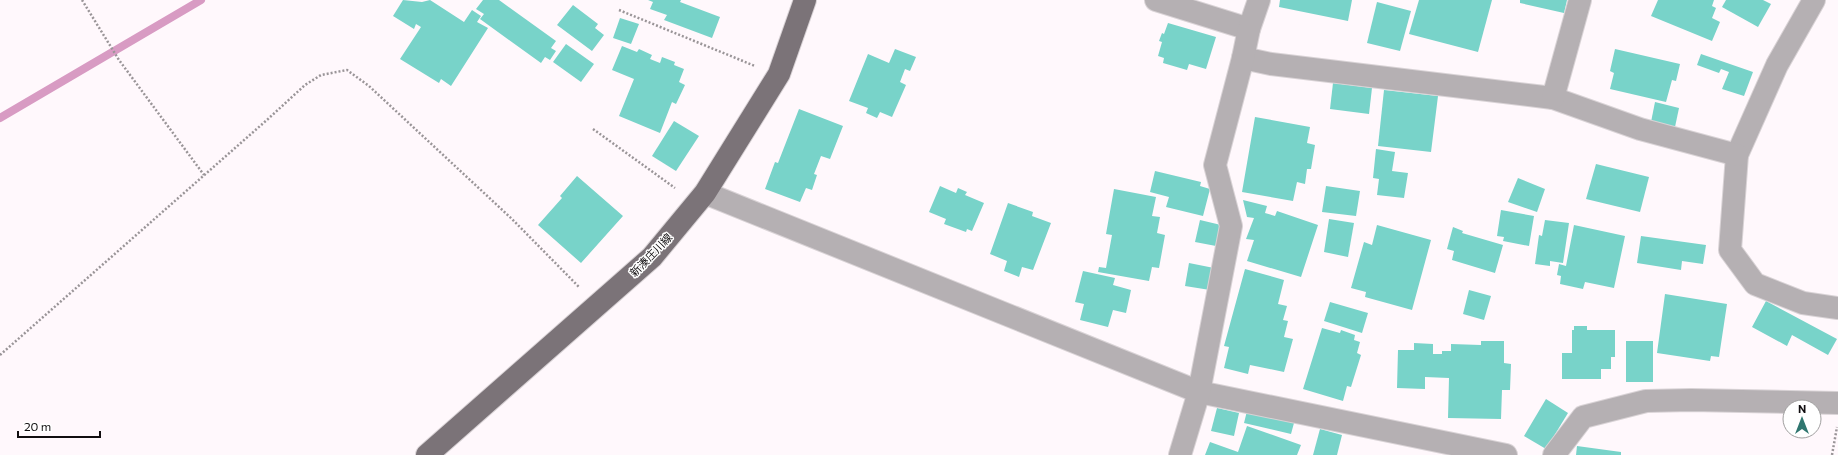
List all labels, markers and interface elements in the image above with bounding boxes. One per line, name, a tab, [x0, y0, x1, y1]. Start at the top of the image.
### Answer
street label: 新湊庄川線	[627, 230, 674, 279]
north arrow	[1782, 399, 1822, 439]
text: N	[1798, 402, 1806, 415]
scale bar	[18, 413, 100, 439]
text: 20 m	[24, 419, 51, 433]

